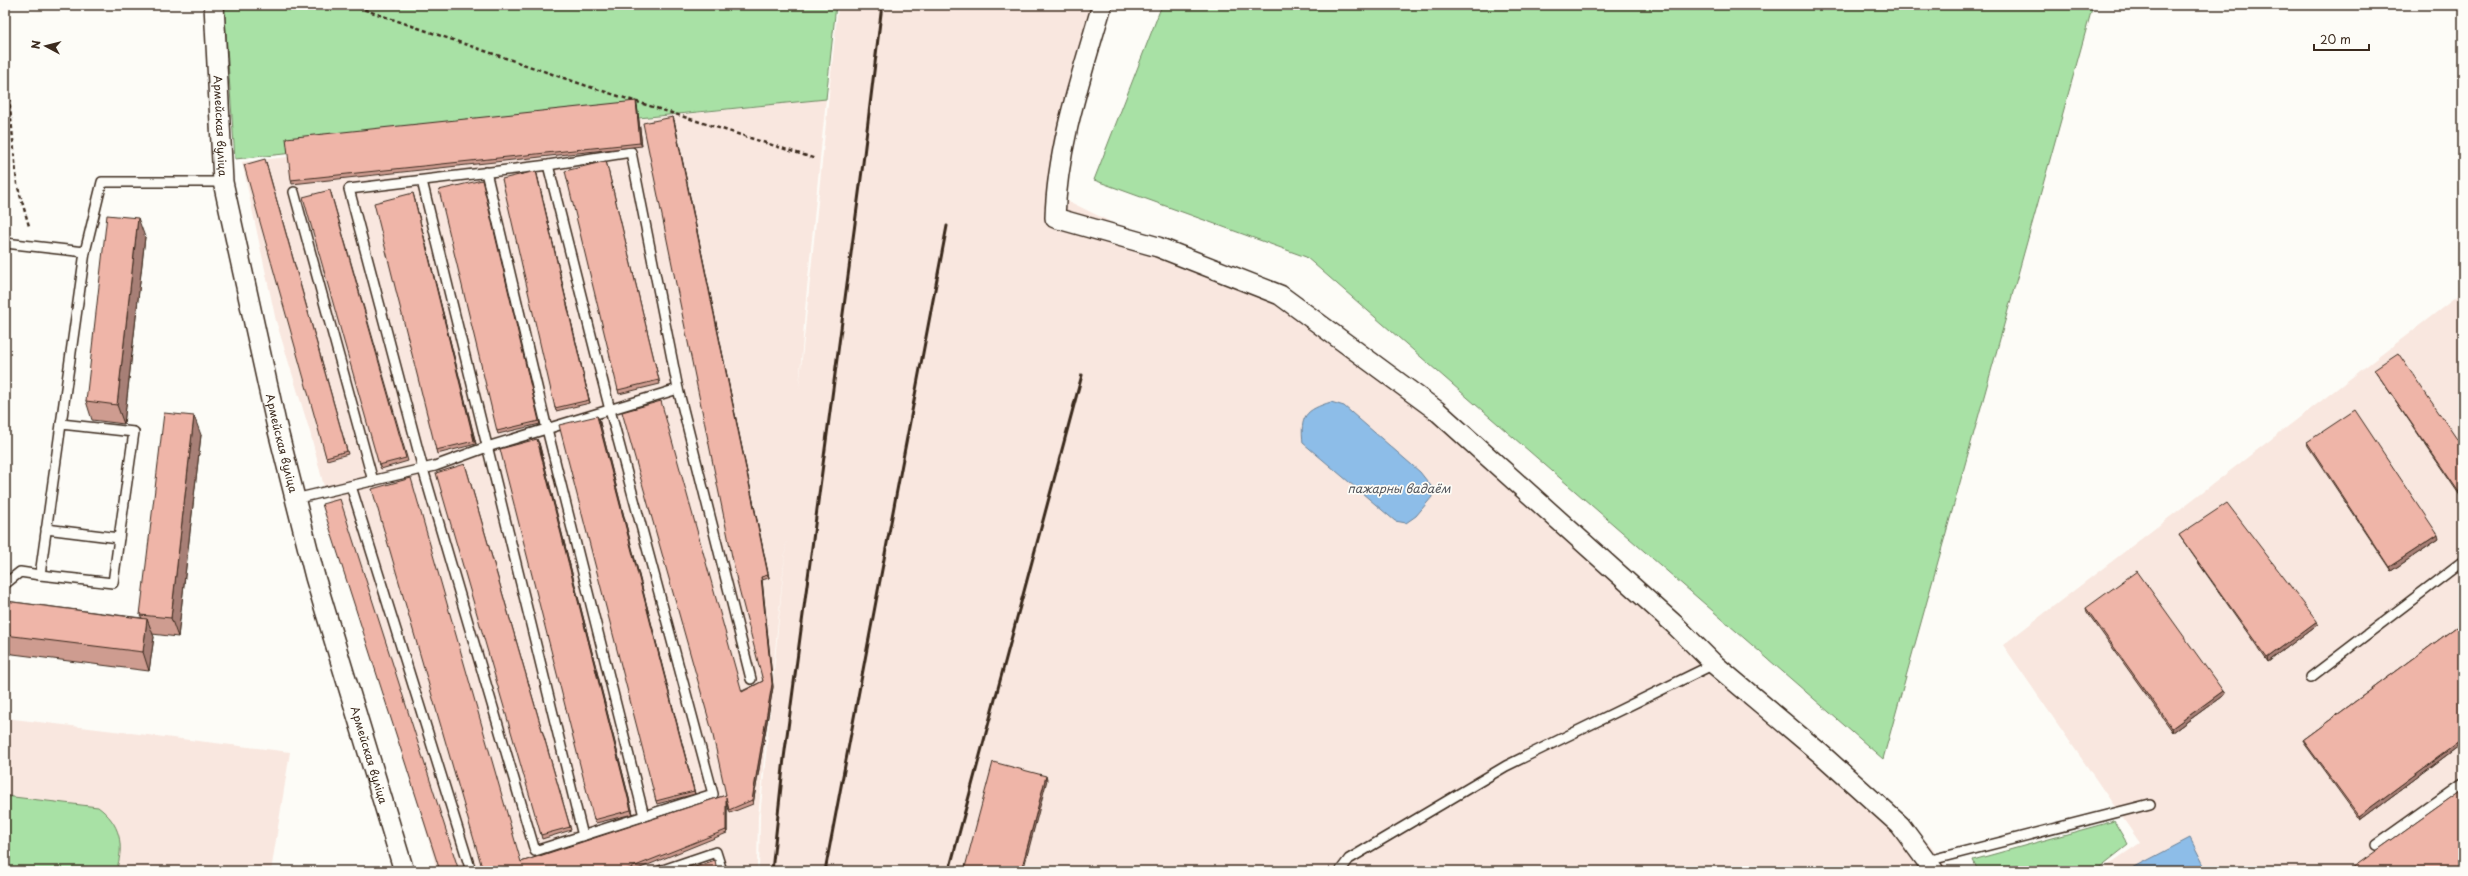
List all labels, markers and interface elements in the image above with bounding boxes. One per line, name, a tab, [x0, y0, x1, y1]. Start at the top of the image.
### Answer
north arrow	[26, 26, 66, 66]
scale bar	[2314, 26, 2369, 52]
text: 20 m	[2320, 30, 2351, 48]
text: N	[27, 39, 45, 50]
street label: Армейская вуліца	[210, 75, 232, 177]
street label: Армейская вуліца	[262, 392, 302, 495]
water label: пажарны вадаём	[1347, 479, 1451, 497]
street label: Армейская вуліца	[347, 704, 392, 806]

